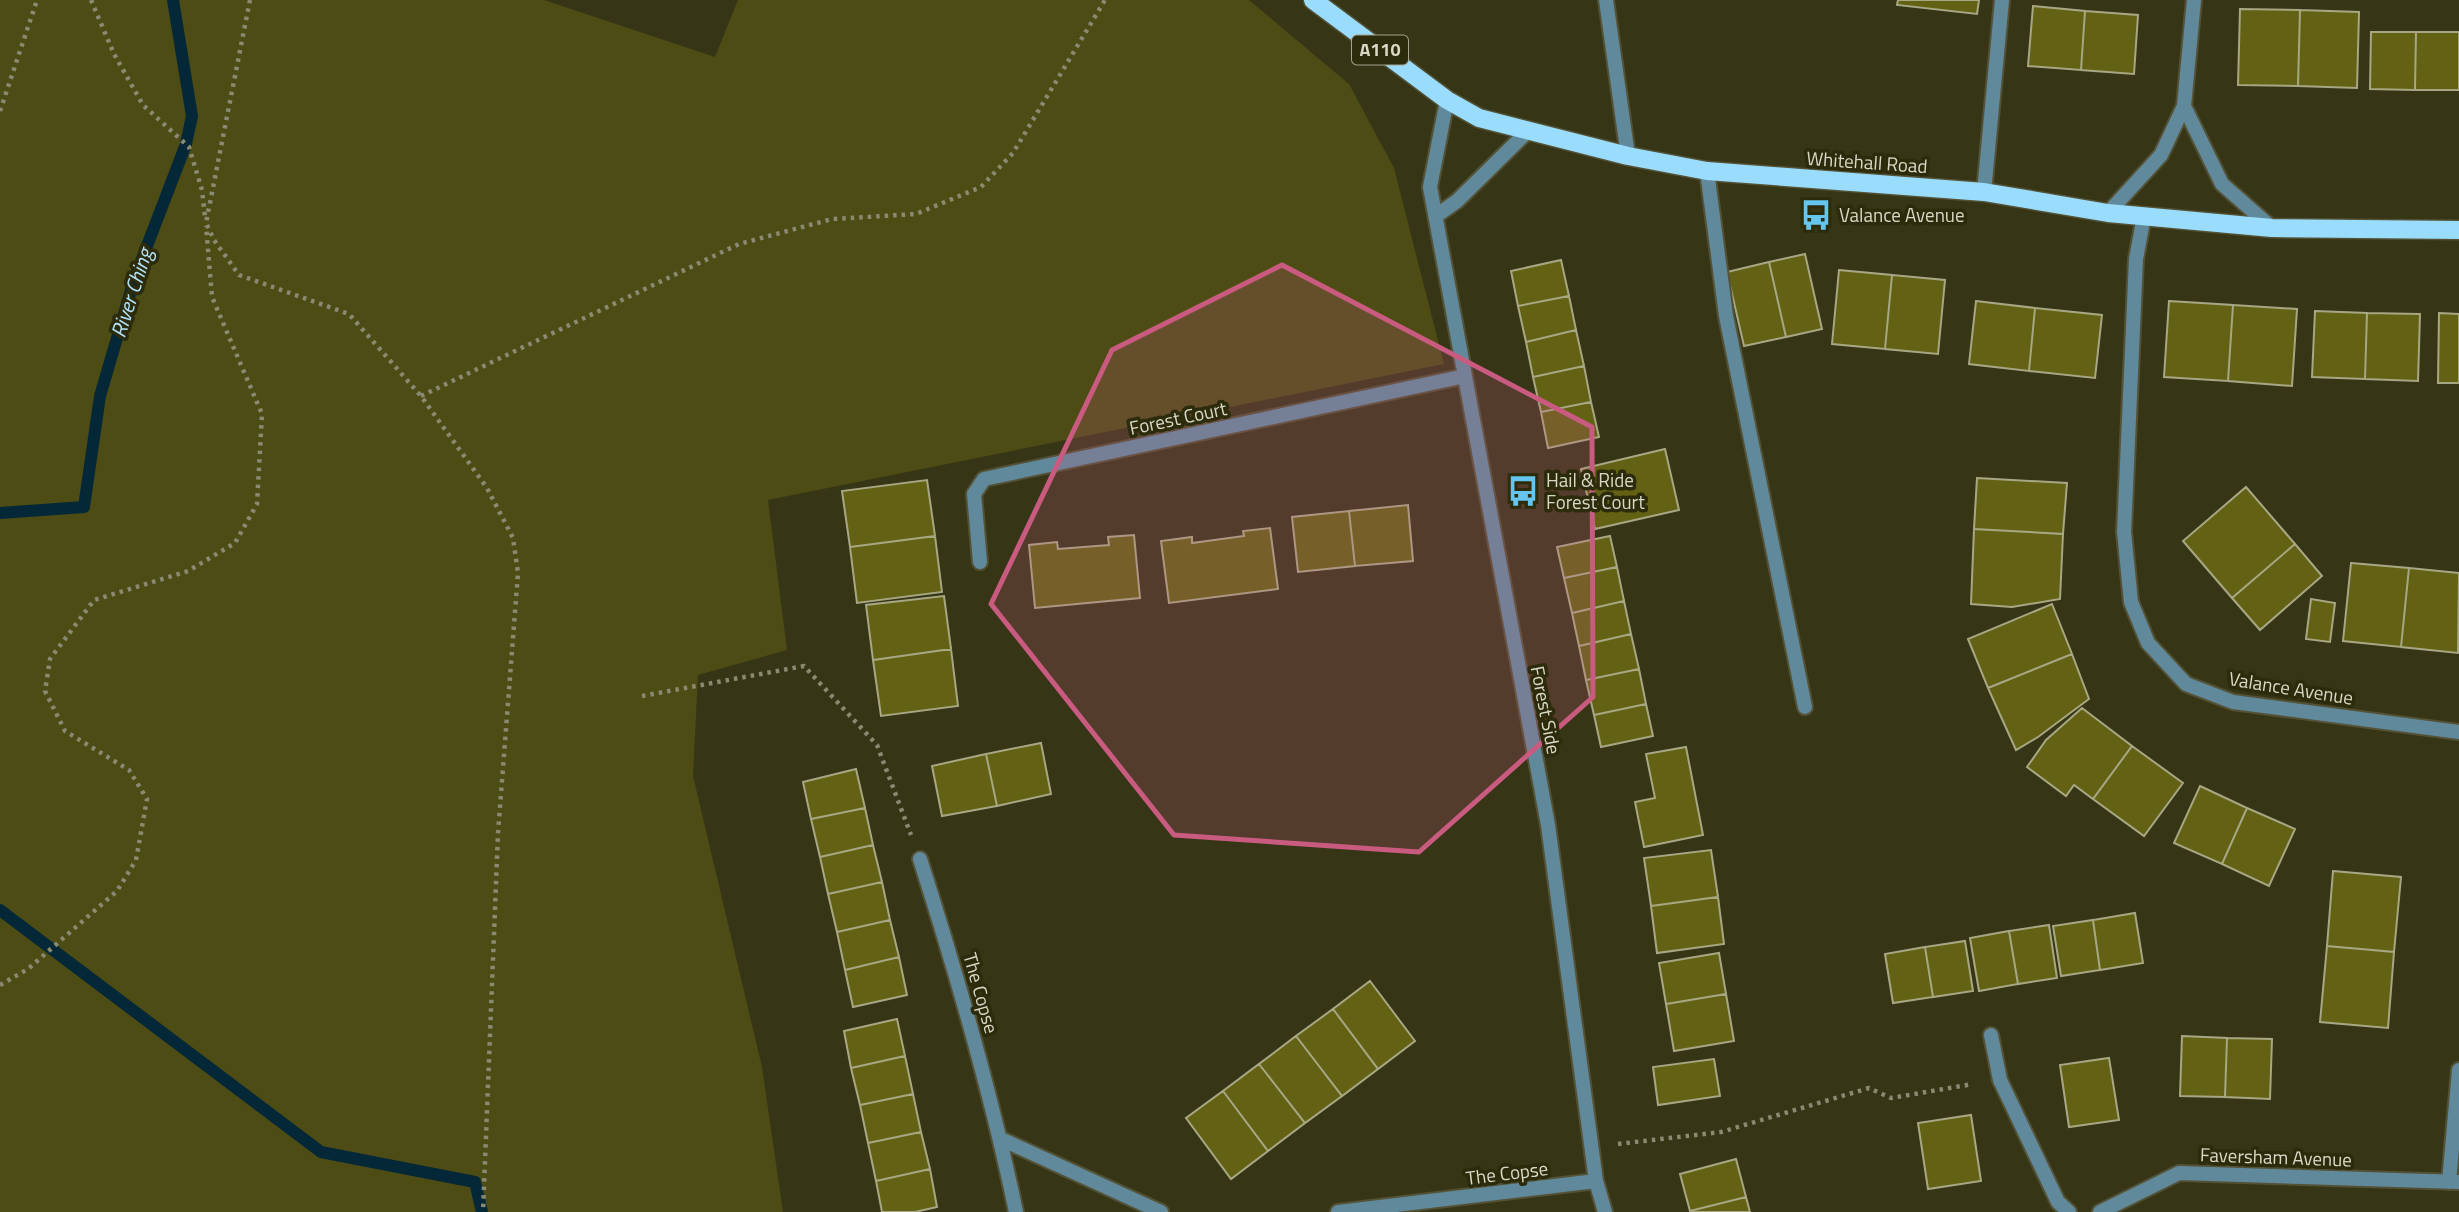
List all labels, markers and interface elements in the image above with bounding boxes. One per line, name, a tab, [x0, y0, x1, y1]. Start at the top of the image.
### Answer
road number: A110	[1352, 36, 1408, 64]
street label: Whitehall Road	[1806, 143, 1929, 180]
bus stop icon: Valance Avenue	[1799, 198, 1833, 232]
place label: Valance Avenue	[1839, 200, 1965, 229]
water label: River Ching	[102, 242, 161, 341]
street label: Forest Court	[1127, 393, 1230, 442]
place label: Hail & Ride Forest Court	[1546, 465, 1645, 516]
bus stop icon: Hail & Ride Forest Court	[1506, 474, 1540, 508]
street label: Forest Side	[1524, 663, 1569, 757]
street label: Valance Avenue	[2227, 663, 2355, 712]
street label: The Copse	[956, 949, 1007, 1037]
street label: Faversham Avenue	[2200, 1139, 2352, 1174]
street label: The Copse	[1464, 1153, 1550, 1192]

